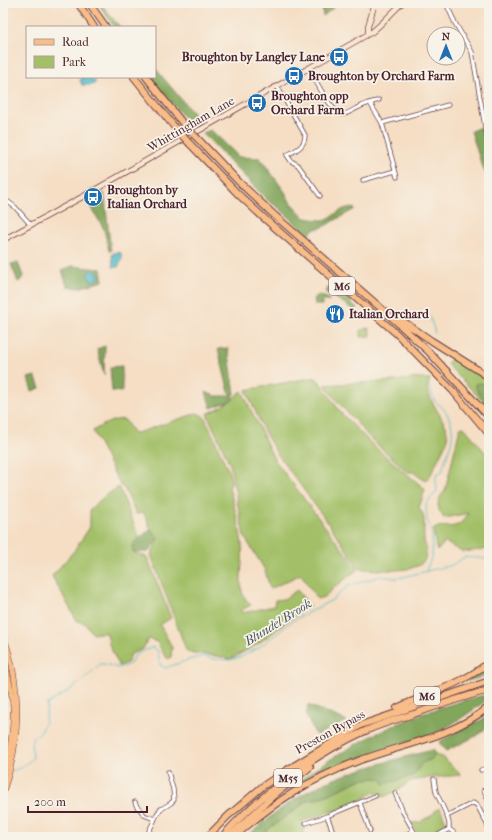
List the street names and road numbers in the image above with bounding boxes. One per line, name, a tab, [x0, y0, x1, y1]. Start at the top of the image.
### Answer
street label: Whittingham Lane	[144, 93, 237, 155]
road number: M6	[329, 277, 355, 295]
road number: M6	[414, 687, 440, 705]
street label: Preston Bypass	[293, 707, 368, 757]
road number: M55	[274, 769, 302, 787]

